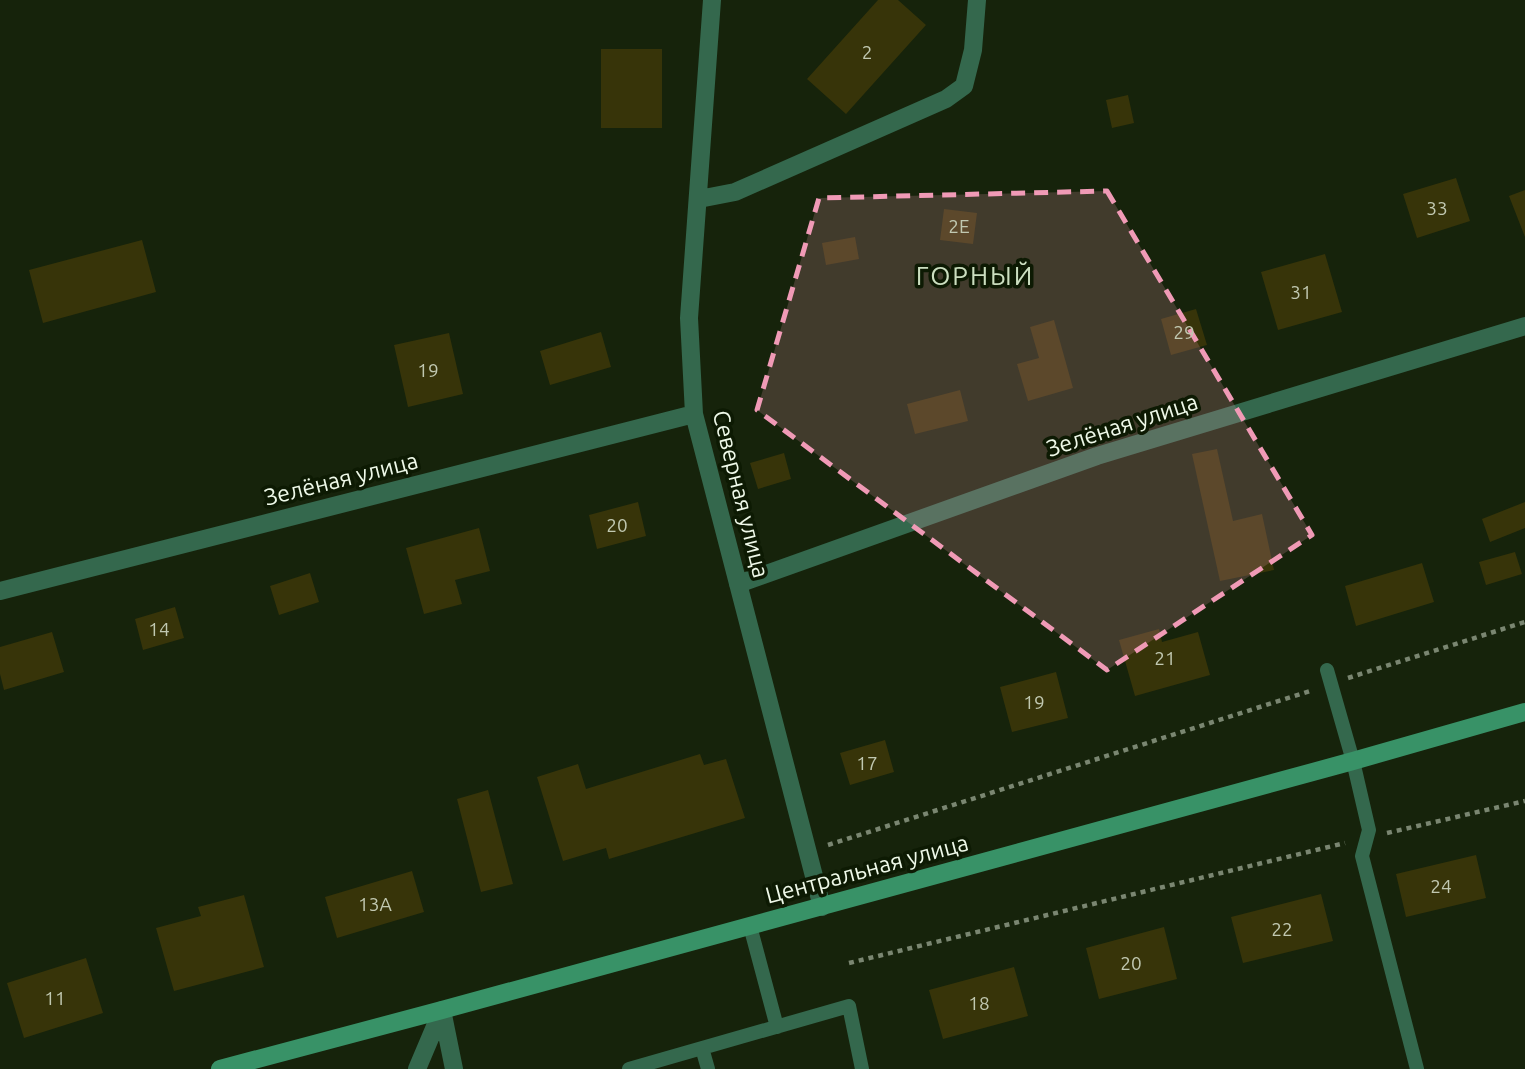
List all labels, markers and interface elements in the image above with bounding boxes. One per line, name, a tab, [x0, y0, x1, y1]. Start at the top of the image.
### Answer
house number: 2	[862, 41, 872, 63]
house number: 33	[1426, 197, 1448, 219]
house number: 2Е	[948, 215, 970, 237]
district label: ГОРНЫЙ	[916, 261, 1034, 290]
house number: 31	[1290, 281, 1312, 303]
house number: 29	[1173, 321, 1195, 343]
house number: 19	[417, 359, 439, 381]
street label: Зелёная улица	[1043, 388, 1201, 461]
street label: Северная улица	[709, 408, 774, 580]
street label: Зелёная улица	[261, 447, 420, 510]
house number: 20	[606, 514, 628, 536]
house number: 14	[148, 618, 170, 640]
house number: 21	[1154, 647, 1176, 669]
house number: 19	[1023, 691, 1045, 713]
house number: 17	[856, 752, 878, 774]
street label: Центральная улица	[763, 829, 971, 908]
house number: 24	[1430, 875, 1452, 897]
house number: 13А	[358, 893, 393, 915]
house number: 22	[1271, 918, 1293, 940]
house number: 20	[1120, 952, 1142, 974]
house number: 11	[44, 987, 66, 1009]
house number: 18	[968, 992, 990, 1014]

